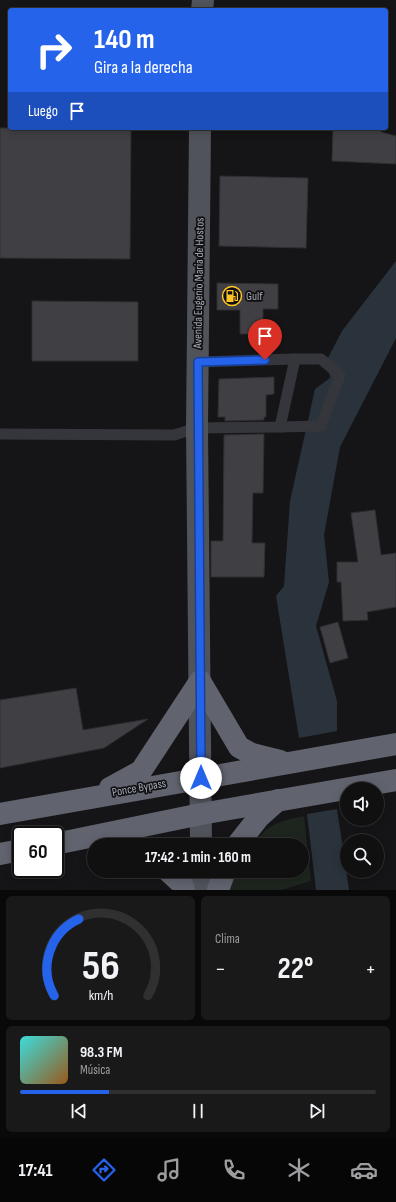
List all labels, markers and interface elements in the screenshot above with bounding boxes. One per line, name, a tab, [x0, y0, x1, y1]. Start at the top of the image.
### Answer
text: 140 m	[94, 23, 155, 56]
icon: right	[28, 24, 80, 76]
text: Gira a la derecha	[94, 57, 193, 78]
icon: arrive	[66, 100, 88, 122]
text: Luego	[28, 102, 58, 121]
street label: Avenida Eugenio María de Hostos	[190, 217, 208, 350]
fuel station icon: Gulf	[221, 285, 243, 307]
place label: Gulf	[246, 289, 263, 304]
pin	[248, 319, 282, 360]
icon: arrive	[254, 325, 276, 347]
position arrow	[180, 757, 222, 799]
street label: Ponce Bypass	[111, 776, 167, 800]
map controls	[340, 782, 384, 878]
button: sound	[340, 782, 384, 826]
speed limit sign: 60	[12, 826, 64, 878]
button: search	[340, 834, 384, 878]
text: 17:42 · 1 min · 160 m	[145, 848, 251, 867]
text: Clima	[215, 931, 240, 947]
text: 56	[82, 942, 119, 991]
text: 22°	[278, 951, 313, 987]
text: −	[215, 956, 226, 983]
text: +	[365, 956, 376, 983]
text: km/h	[88, 987, 113, 1004]
text: 98.3 FM	[80, 1043, 122, 1062]
text: Música	[80, 1062, 110, 1078]
icon: previous	[68, 1100, 90, 1122]
icon: pause	[187, 1100, 209, 1122]
icon: next	[306, 1100, 328, 1122]
icon: directions	[90, 1156, 118, 1184]
icon: music	[155, 1156, 183, 1184]
icon: phone	[220, 1156, 248, 1184]
icon: climate	[285, 1156, 313, 1184]
icon: car	[350, 1156, 378, 1184]
text: 17:41	[18, 1160, 53, 1181]

